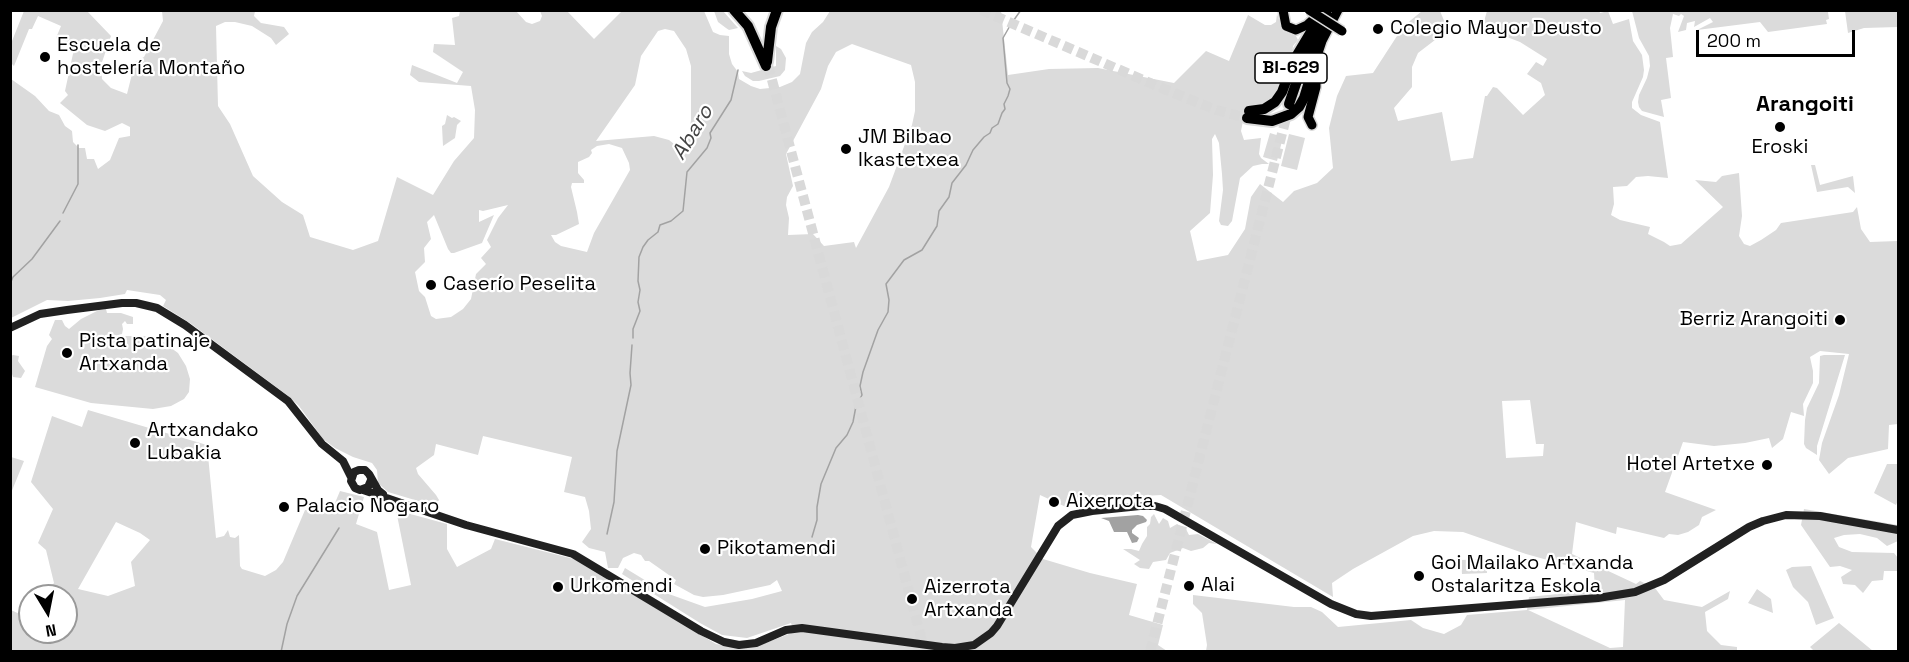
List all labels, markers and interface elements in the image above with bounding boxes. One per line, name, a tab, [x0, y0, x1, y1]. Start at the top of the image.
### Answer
place label: Colegio Mayor Deusto	[1390, 17, 1602, 41]
scale bar	[1699, 18, 1858, 56]
marker: Colegio Mayor Deusto	[1371, 22, 1385, 36]
text: 200 m	[1707, 29, 1761, 52]
place label: Escuela de hostelería Montaño	[57, 34, 245, 81]
marker: Escuela de hostelería Montaño	[38, 50, 52, 64]
road number: BI-629	[1255, 53, 1327, 83]
district label: Arangoiti	[1756, 92, 1854, 118]
water label: Abaro	[667, 101, 719, 165]
marker: Eroski	[1773, 120, 1787, 134]
place label: JM Bilbao Ikastetxea	[858, 126, 959, 173]
place label: Eroski	[1752, 136, 1808, 160]
marker: JM Bilbao Ikastetxea	[839, 142, 853, 156]
place label: Caserío Peselita	[443, 273, 596, 297]
marker: Caserío Peselita	[424, 278, 438, 292]
place label: Berriz Arangoiti	[1680, 308, 1828, 332]
marker: Berriz Arangoiti	[1833, 313, 1847, 327]
place label: Pista patinaje Artxanda	[79, 330, 210, 377]
marker: Pista patinaje Artxanda	[60, 346, 74, 360]
place label: Artxandako Lubakia	[147, 419, 259, 466]
marker: Artxandako Lubakia	[128, 436, 142, 450]
place label: Hotel Artetxe	[1627, 453, 1755, 477]
marker: Hotel Artetxe	[1760, 458, 1774, 472]
place label: Aixerrota	[1066, 490, 1154, 514]
place label: Palacio Nogaro	[296, 495, 439, 519]
marker: Aixerrota	[1047, 495, 1061, 509]
marker: Palacio Nogaro	[277, 500, 291, 514]
place label: Pikotamendi	[717, 537, 836, 561]
marker: Pikotamendi	[698, 542, 712, 556]
place label: Goi Mailako Artxanda Ostalaritza Eskola	[1431, 552, 1634, 599]
marker: Goi Mailako Artxanda Ostalaritza Eskola	[1412, 569, 1426, 583]
place label: Alai	[1201, 574, 1235, 598]
place label: Urkomendi	[570, 575, 673, 599]
place label: Aizerrota Artxanda	[924, 576, 1013, 623]
marker: Alai	[1182, 579, 1196, 593]
marker: Urkomendi	[551, 580, 565, 594]
north arrow	[18, 584, 78, 644]
marker: Aizerrota Artxanda	[905, 592, 919, 606]
text: N	[44, 619, 58, 642]

